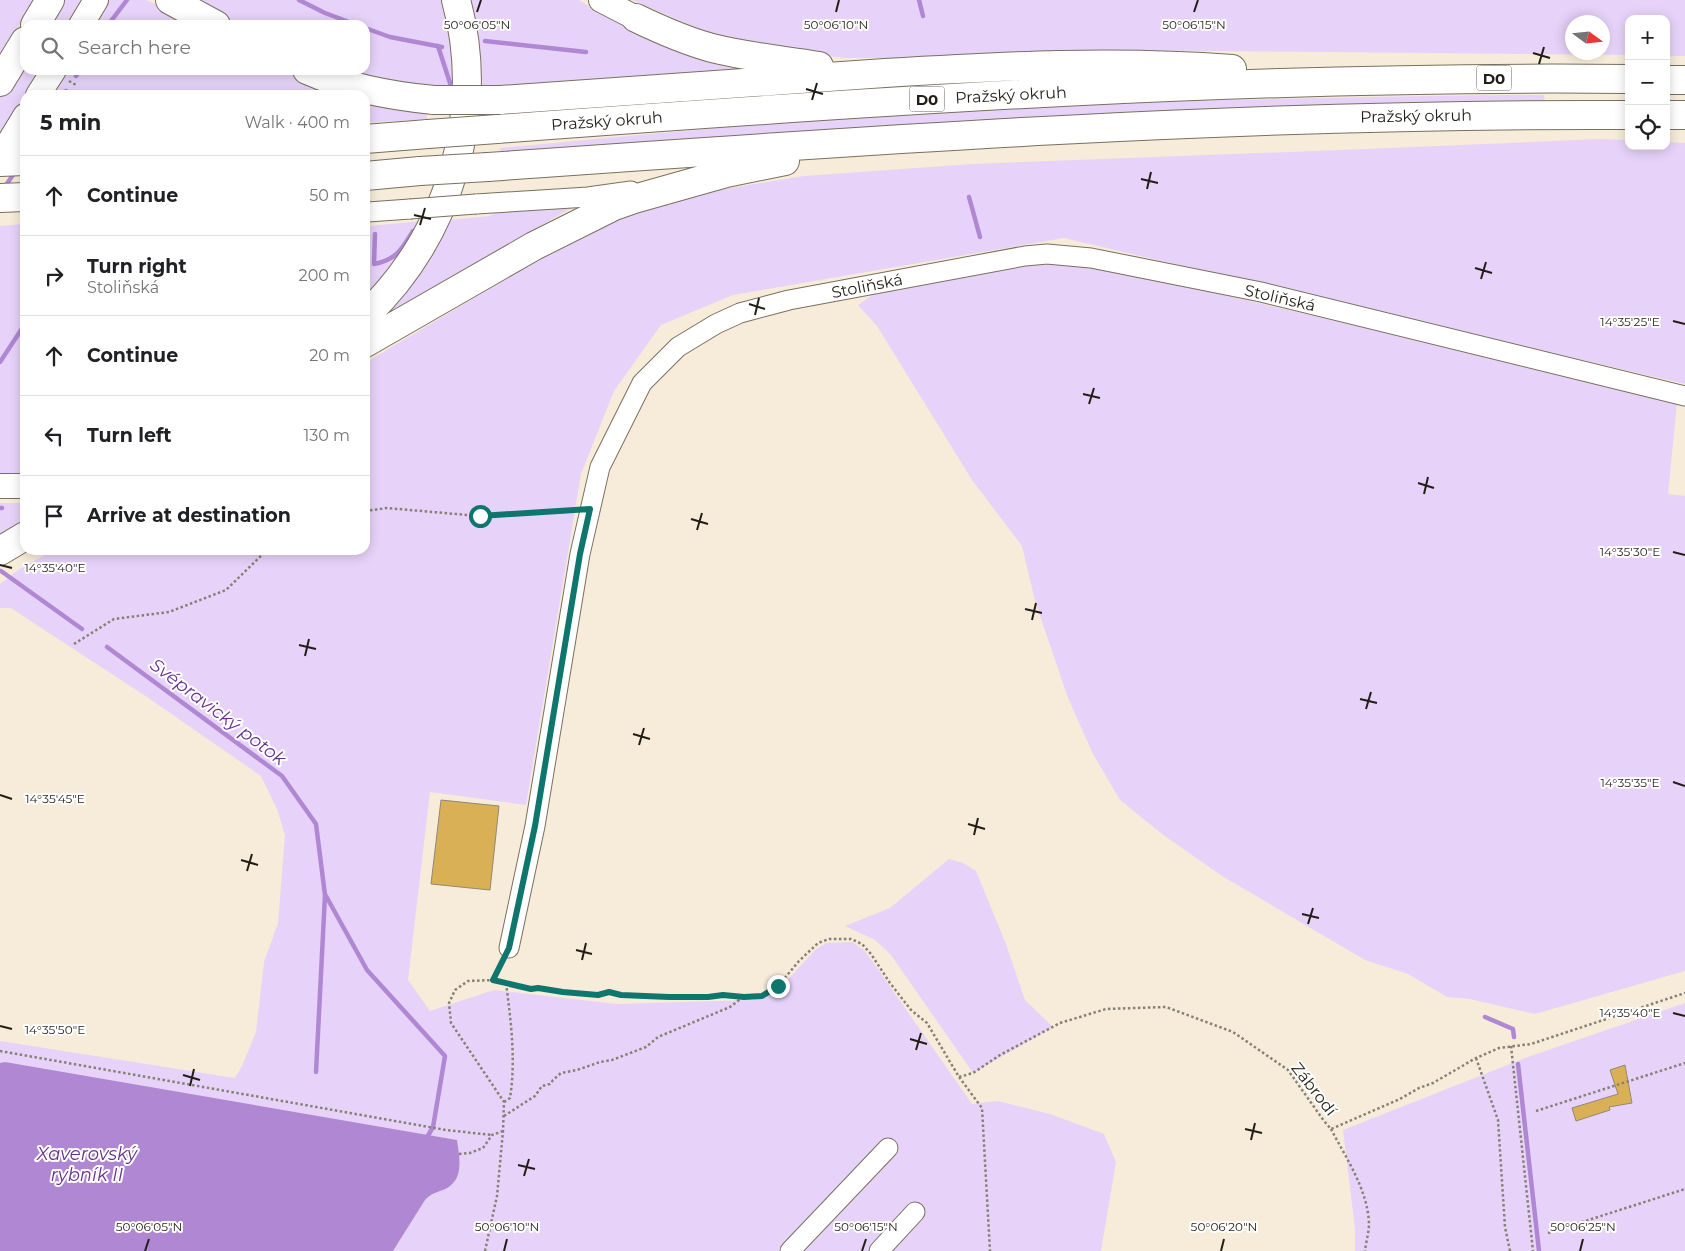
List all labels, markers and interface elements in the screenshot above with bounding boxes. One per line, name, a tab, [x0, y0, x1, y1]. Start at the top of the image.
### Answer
north arrow	[1565, 15, 1610, 60]
map controls	[1625, 15, 1670, 150]
button: +	[1625, 15, 1670, 60]
text: 50°06'05"N	[444, 17, 510, 32]
text: 50°06'10"N	[804, 17, 868, 32]
text: 50°06'15"N	[1162, 17, 1226, 32]
search box	[20, 20, 370, 75]
icon: search	[38, 34, 66, 62]
text: Search here	[78, 36, 191, 59]
button: −	[1625, 60, 1670, 105]
road number: D0	[1476, 66, 1512, 90]
street label: Pražský okruh	[955, 83, 1067, 107]
road number: D0	[910, 86, 944, 112]
button: locate	[1625, 105, 1670, 150]
street label: Pražský okruh	[1360, 106, 1472, 126]
street label: Pražský okruh	[551, 108, 663, 134]
text: 5 min	[40, 110, 101, 135]
text: Walk · 400 m	[244, 113, 350, 132]
icon: ahead	[40, 182, 68, 210]
text: Continue	[87, 184, 178, 207]
text: 50 m	[309, 186, 350, 205]
text: Turn right	[87, 255, 187, 278]
icon: right	[40, 262, 68, 290]
text: 200 m	[299, 266, 350, 285]
street label: Stoliňská	[830, 270, 904, 302]
text: Stoliňská	[87, 278, 159, 297]
street label: Stoliňská	[1243, 281, 1317, 315]
text: 14°35'25"E	[1600, 314, 1660, 329]
icon: ahead	[40, 342, 68, 370]
text: Continue	[87, 344, 178, 367]
text: 20 m	[309, 346, 350, 365]
icon: left	[40, 422, 68, 450]
text: Turn left	[87, 424, 172, 447]
text: 130 m	[303, 426, 350, 445]
icon: arrive	[40, 502, 68, 530]
text: Arrive at destination	[87, 504, 291, 527]
route start	[469, 505, 492, 528]
text: 14°35'30"E	[1600, 544, 1660, 559]
text: 14°35'40"E	[25, 560, 85, 575]
water label: Svépravický potok	[146, 654, 291, 771]
text: 14°35'35"E	[1600, 775, 1660, 790]
text: 14°35'45"E	[25, 791, 85, 806]
route end	[767, 975, 790, 998]
text: 14°35'40"E	[1600, 1005, 1660, 1020]
text: 14°35'50"E	[25, 1022, 85, 1037]
street label: Zábrodí	[1287, 1059, 1341, 1120]
water label: Xaverovský rybník II	[36, 1143, 138, 1186]
text: 50°06'05"N	[116, 1219, 182, 1234]
text: 50°06'10"N	[475, 1219, 539, 1234]
text: 50°06'15"N	[834, 1219, 898, 1234]
text: 50°06'20"N	[1191, 1219, 1257, 1234]
text: 50°06'25"N	[1550, 1219, 1616, 1234]

